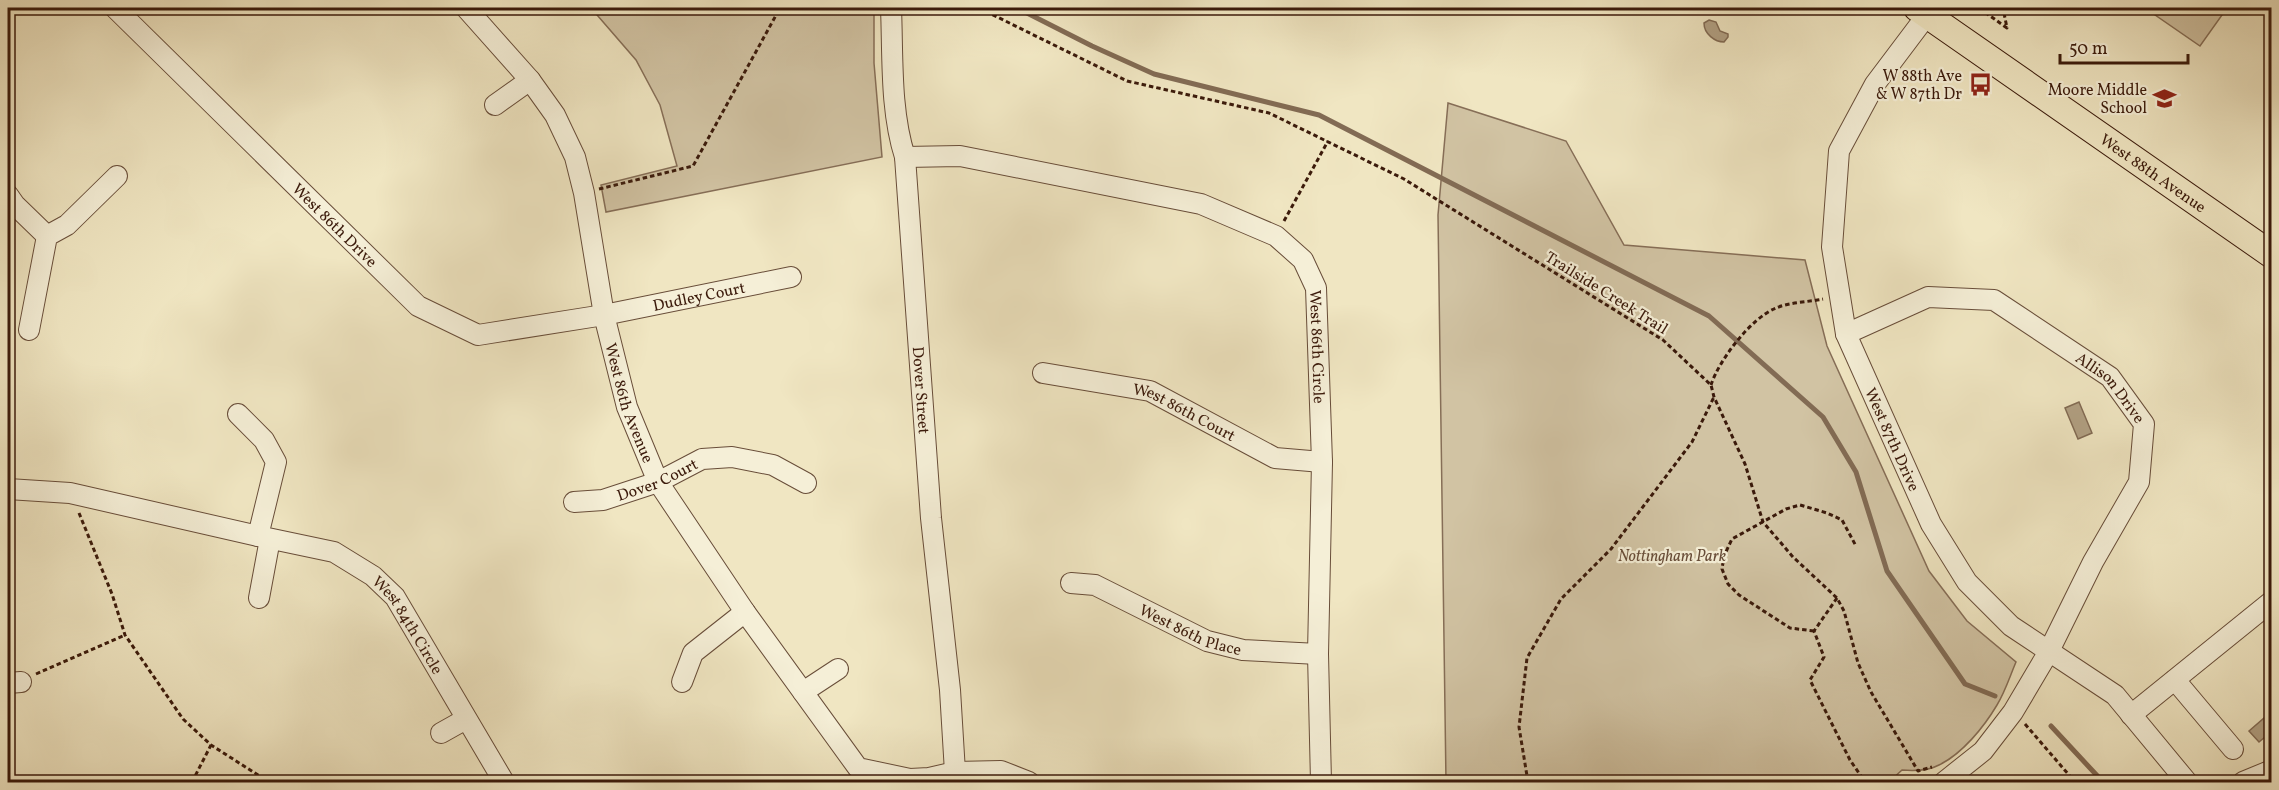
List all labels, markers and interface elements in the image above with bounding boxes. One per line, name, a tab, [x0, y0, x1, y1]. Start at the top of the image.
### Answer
scale bar	[2060, 27, 2188, 65]
text: 50 m	[2069, 37, 2108, 62]
place label: W 88th Ave & W 87th Dr	[1876, 66, 1962, 106]
bus stop icon: W 88th Ave & W 87th Dr	[1967, 71, 1993, 97]
place label: Moore Middle School	[2048, 80, 2147, 120]
school or university icon: Moore Middle School	[2152, 85, 2178, 111]
street label: West 88th Avenue	[2095, 129, 2210, 219]
street label: West 86th Drive	[286, 179, 381, 273]
street label: Trailside Creek Trail	[1540, 247, 1672, 341]
street label: Dudley Court	[651, 277, 748, 318]
street label: West 86th Circle	[1303, 289, 1329, 404]
street label: West 86th Avenue	[598, 341, 658, 467]
street label: Dover Street	[906, 346, 934, 435]
street label: Allison Drive	[2071, 348, 2149, 429]
street label: West 86th Court	[1131, 379, 1239, 448]
street label: West 87th Drive	[1858, 385, 1924, 495]
street label: Dover Court	[614, 454, 703, 508]
park label: Nottingham Park	[1618, 546, 1727, 568]
street label: West 84th Circle	[366, 572, 447, 679]
street label: West 86th Place	[1135, 600, 1244, 662]

